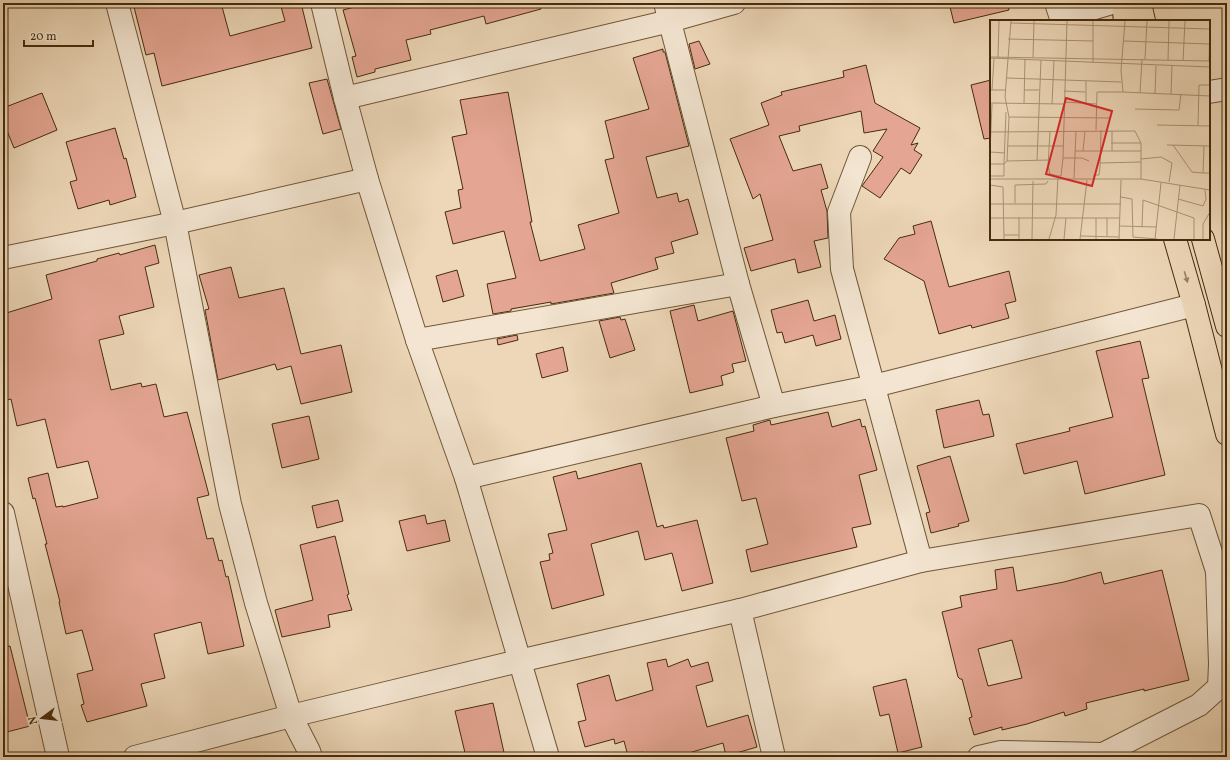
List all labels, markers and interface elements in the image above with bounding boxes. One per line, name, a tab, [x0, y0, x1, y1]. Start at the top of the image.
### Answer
inset map	[990, 20, 1210, 240]
scale bar	[24, 22, 93, 48]
text: 20 m	[30, 29, 57, 45]
one-way arrow	[1183, 271, 1189, 283]
north arrow	[22, 698, 62, 738]
text: N	[26, 714, 42, 726]

